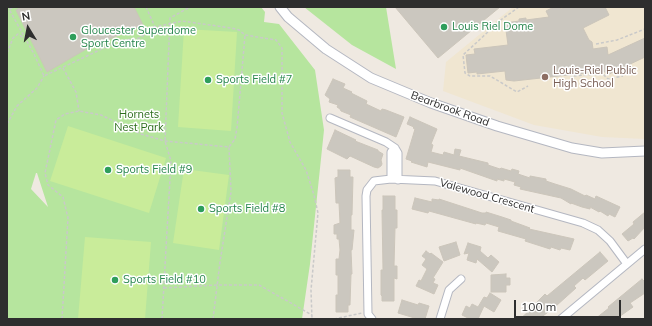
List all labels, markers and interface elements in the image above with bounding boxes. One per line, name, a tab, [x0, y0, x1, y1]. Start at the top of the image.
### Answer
north arrow	[8, 8, 48, 48]
text: N	[21, 9, 31, 24]
place label: Louis Riel Dome	[452, 20, 533, 34]
marker: Louis Riel Dome	[439, 22, 449, 32]
place label: Gloucester Superdome Sport Centre	[81, 24, 196, 50]
marker: Gloucester Superdome Sport Centre	[68, 32, 78, 42]
place label: Louis-Riel Public High School	[553, 64, 637, 90]
marker: Louis-Riel Public High School	[540, 72, 550, 82]
place label: Sports Field #7	[216, 73, 292, 87]
marker: Sports Field #7	[203, 75, 213, 85]
street label: Bearbrook Road	[409, 89, 491, 129]
park label: Hornets Nest Park	[114, 108, 164, 134]
place label: Sports Field #9	[116, 163, 192, 177]
marker: Sports Field #9	[103, 165, 113, 175]
street label: Valewood Crescent	[438, 176, 536, 216]
place label: Sports Field #8	[209, 202, 285, 216]
marker: Sports Field #8	[196, 204, 206, 214]
place label: Sports Field #10	[123, 273, 206, 287]
marker: Sports Field #10	[110, 275, 120, 285]
scale bar	[516, 292, 623, 318]
text: 100 m	[521, 299, 556, 314]

